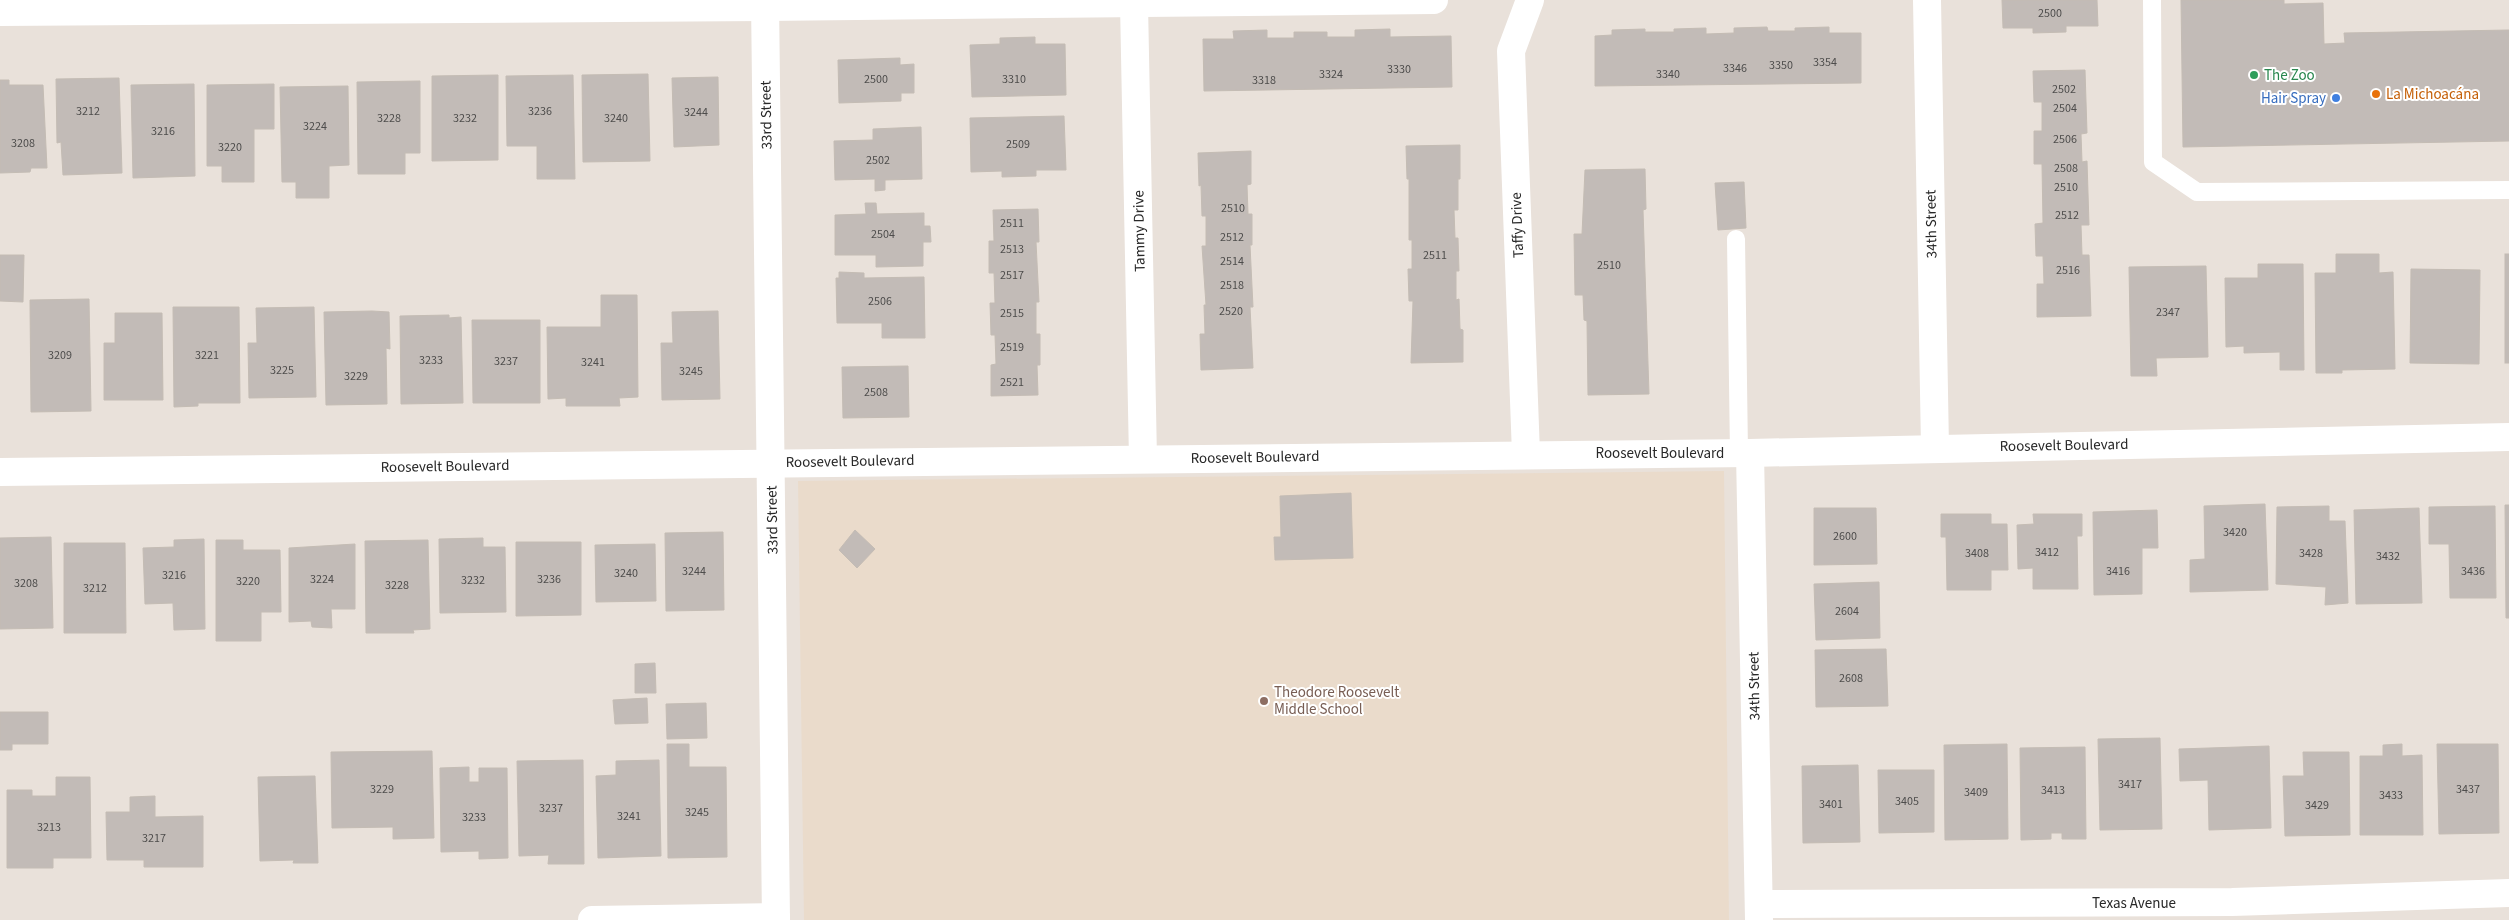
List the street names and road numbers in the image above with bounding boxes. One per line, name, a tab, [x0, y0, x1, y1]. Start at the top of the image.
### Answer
street label: 33rd Street	[755, 80, 778, 150]
street label: 34th Street	[1920, 189, 1943, 259]
street label: Tammy Drive	[1128, 190, 1151, 272]
street label: Taffy Drive	[1506, 192, 1529, 258]
street label: Roosevelt Boulevard	[1999, 434, 2129, 457]
street label: Roosevelt Boulevard	[1596, 443, 1724, 464]
street label: Roosevelt Boulevard	[1190, 446, 1320, 469]
street label: Roosevelt Boulevard	[785, 450, 915, 473]
street label: Roosevelt Boulevard	[380, 455, 510, 478]
street label: 33rd Street	[761, 485, 784, 555]
street label: 34th Street	[1743, 651, 1766, 721]
street label: Texas Avenue	[2092, 893, 2176, 914]

